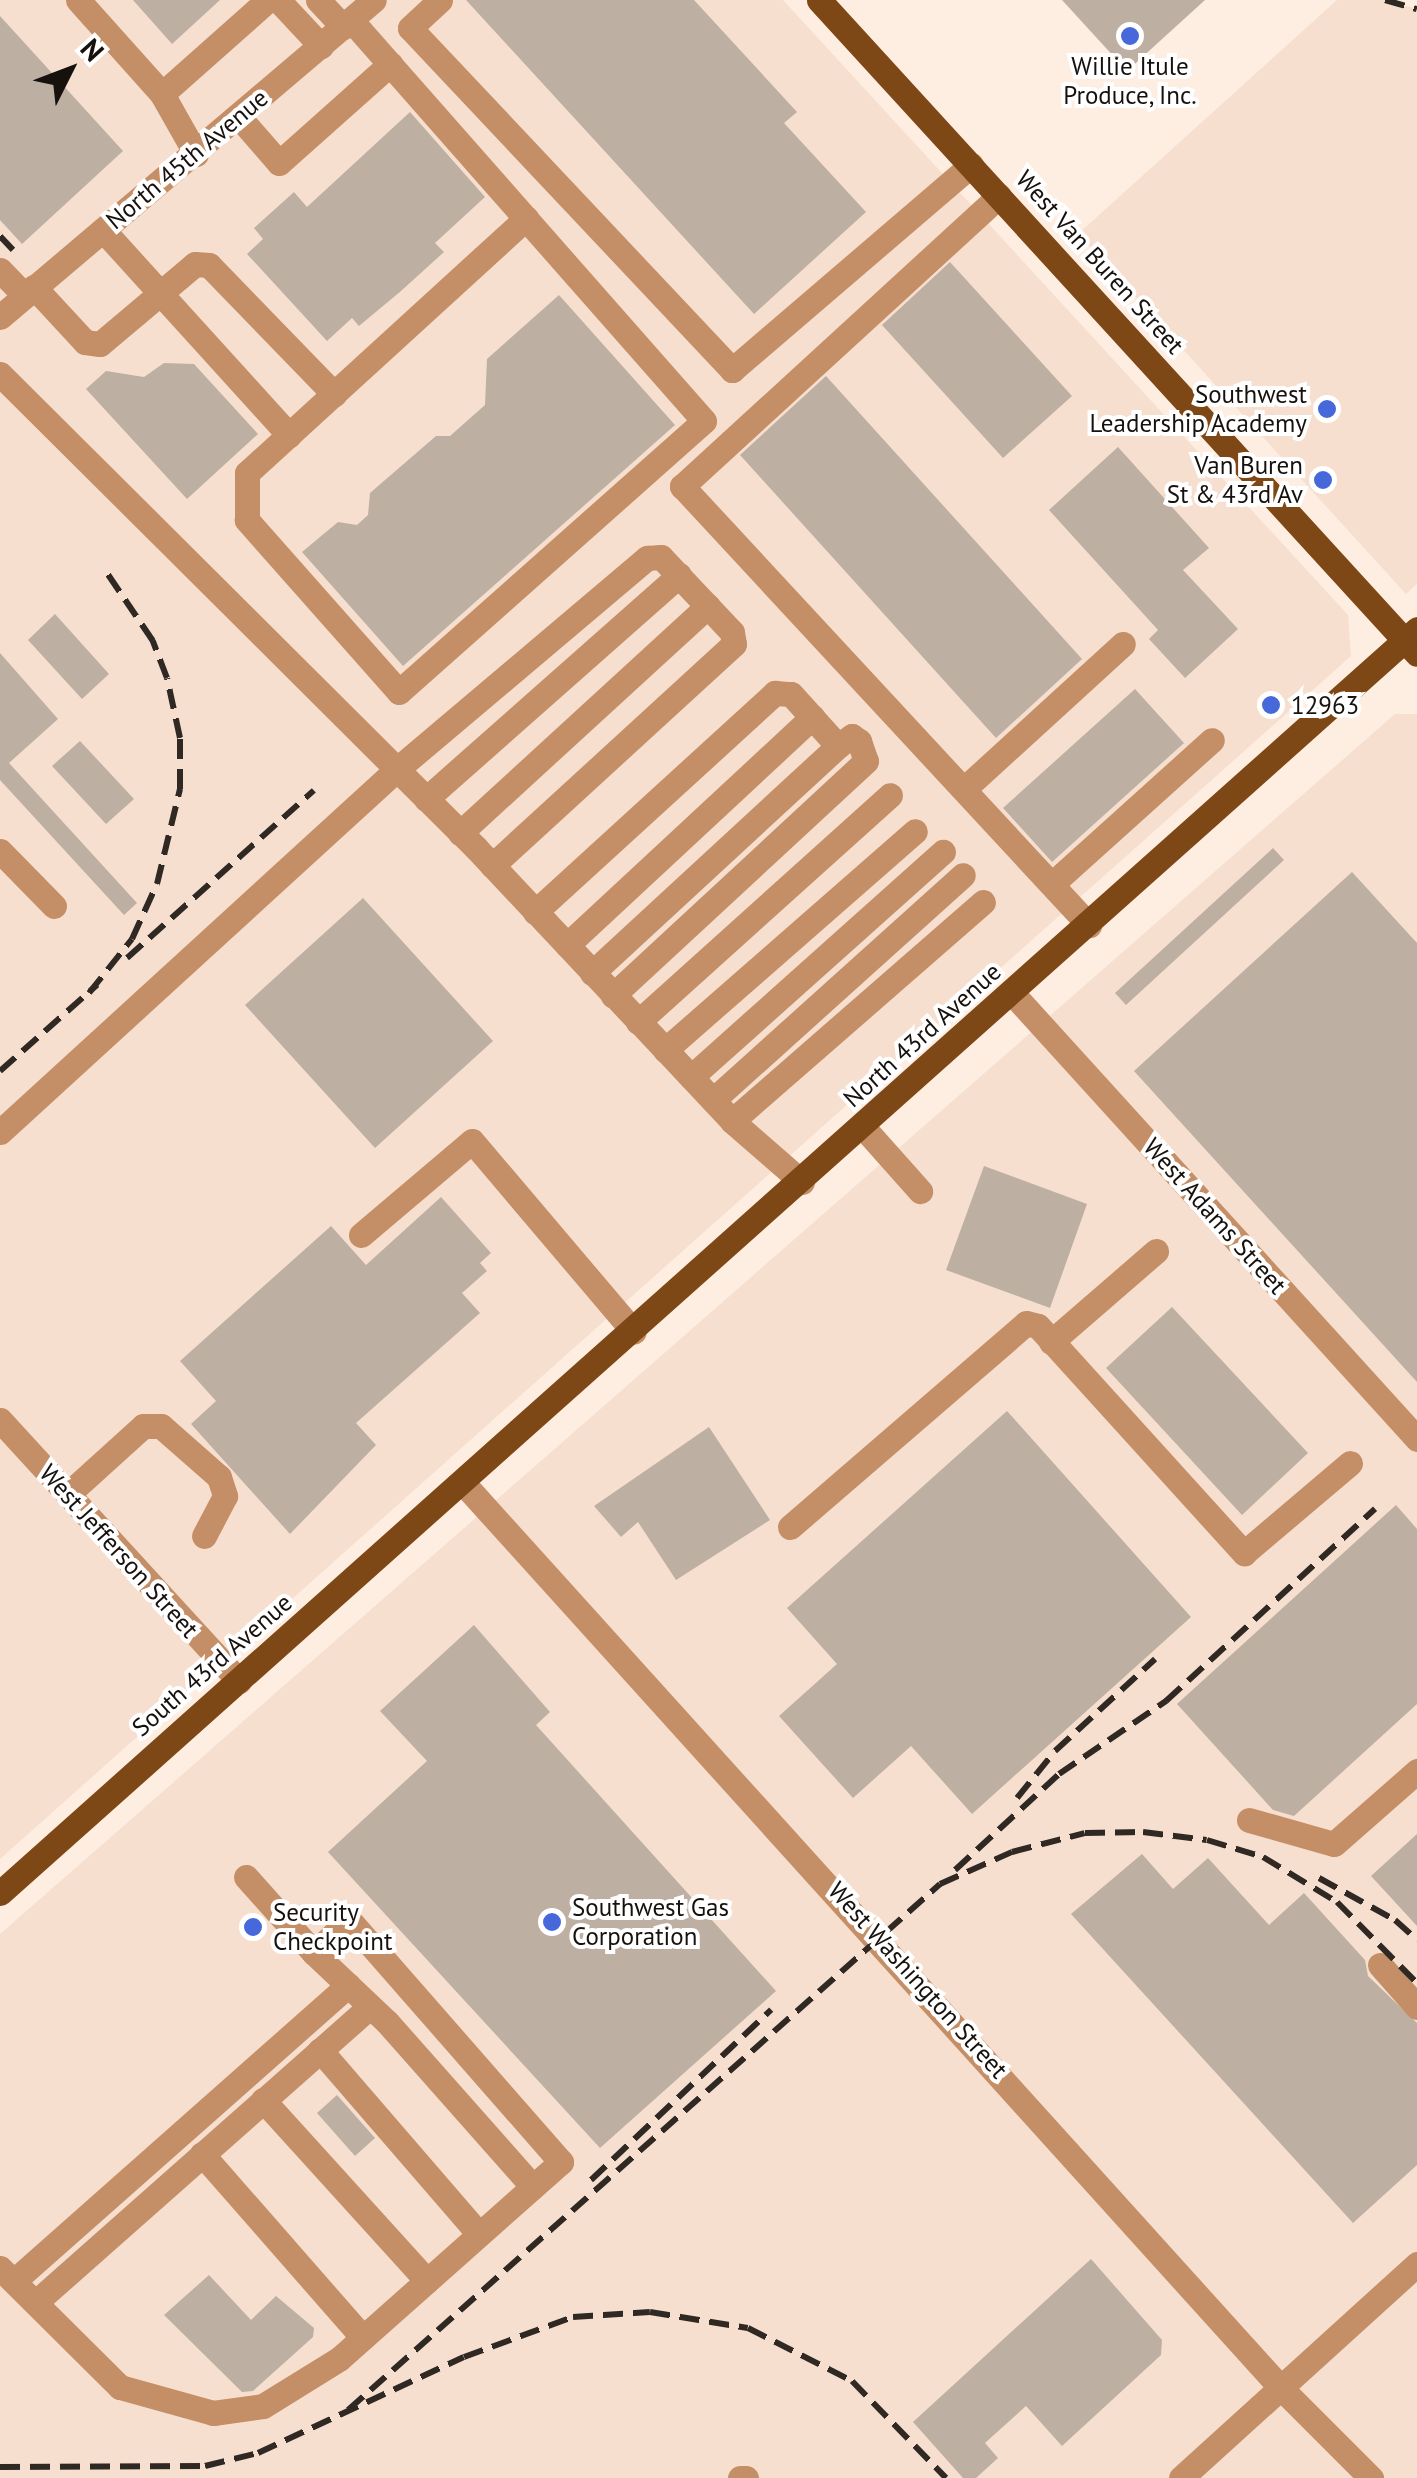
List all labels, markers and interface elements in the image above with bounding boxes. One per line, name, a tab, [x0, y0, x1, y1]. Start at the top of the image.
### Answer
north arrow	[20, 20, 120, 120]
marker: Willie Itule Produce, Inc.	[1119, 25, 1141, 47]
text: N	[73, 30, 113, 69]
place label: Willie Itule Produce, Inc.	[1062, 52, 1198, 111]
street label: North 45th Avenue	[100, 82, 274, 236]
street label: West Van Buren Street	[1009, 164, 1191, 360]
place label: Southwest Leadership Academy	[1089, 380, 1307, 439]
marker: Southwest Leadership Academy	[1316, 398, 1338, 420]
place label: Van Buren St & 43rd Av	[1166, 451, 1303, 510]
marker: Van Buren St & 43rd Av	[1312, 469, 1334, 491]
place label: 12963	[1291, 690, 1359, 720]
marker: 12963	[1260, 694, 1282, 716]
street label: North 43rd Avenue	[837, 956, 1007, 1114]
street label: West Adams Street	[1137, 1132, 1293, 1300]
street label: West Jefferson Street	[33, 1458, 205, 1644]
street label: South 43rd Avenue	[126, 1587, 298, 1743]
street label: West Washington Street	[822, 1876, 1014, 2084]
place label: Southwest Gas Corporation	[572, 1893, 729, 1952]
place label: Security Checkpoint	[273, 1898, 392, 1957]
marker: Southwest Gas Corporation	[541, 1911, 563, 1933]
marker: Security Checkpoint	[242, 1916, 264, 1938]

